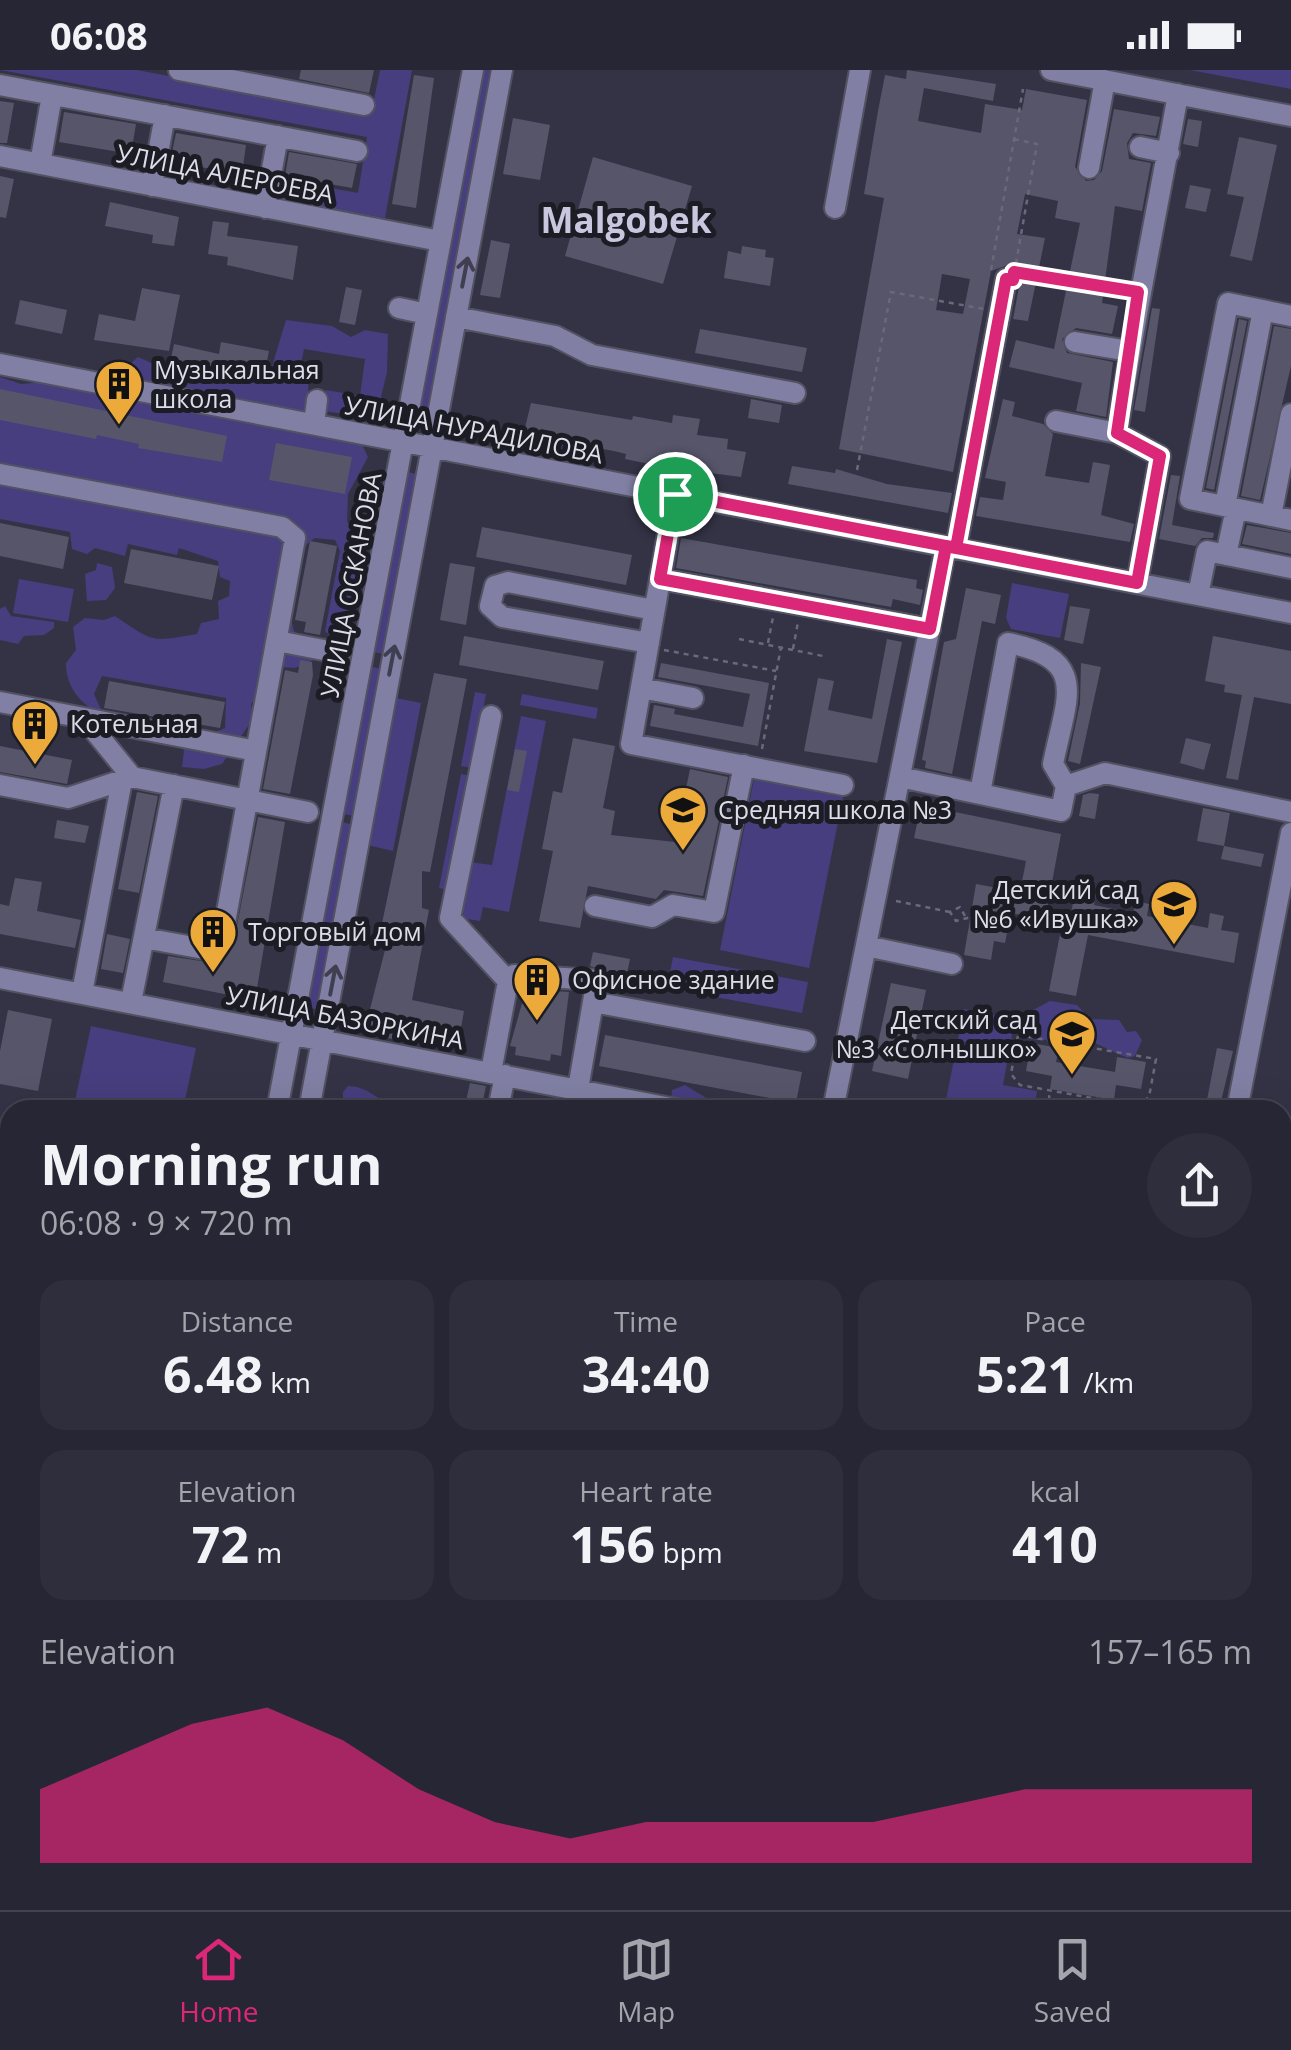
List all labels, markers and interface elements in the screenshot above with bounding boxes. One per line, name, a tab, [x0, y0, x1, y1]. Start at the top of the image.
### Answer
text: 06:08	[50, 9, 148, 61]
street label: УЛИЦА АЛЕРОЕВА	[114, 135, 337, 211]
district label: Malgobek	[541, 196, 712, 243]
one-way arrow	[456, 256, 475, 289]
place label: Музыкальная школа	[154, 352, 320, 415]
building icon: Музыкальная школа	[93, 358, 145, 426]
street label: УЛИЦА НУРАДИЛОВА	[342, 387, 606, 471]
pin	[633, 452, 718, 537]
icon: arrive	[648, 467, 703, 522]
street label: УЛИЦА ОСКАНОВА	[311, 469, 389, 700]
one-way arrow	[384, 645, 403, 677]
building icon: Котельная	[9, 698, 61, 766]
place label: Котельная	[70, 706, 199, 740]
school or university icon: Средняя школа №3	[657, 784, 709, 852]
place label: Средняя школа №3	[718, 792, 952, 826]
place label: Детский сад №6 «Ивушка»	[973, 872, 1139, 935]
school or university icon: Детский сад №6 «Ивушка»	[1148, 878, 1200, 946]
building icon: Торговый дом	[187, 906, 239, 974]
place label: Торговый дом	[248, 914, 422, 948]
building icon: Офисное здание	[511, 954, 563, 1022]
place label: Офисное здание	[572, 962, 775, 996]
one-way arrow	[324, 964, 343, 997]
street label: УЛИЦА БАЗОРКИНА	[223, 977, 467, 1057]
place label: Детский сад №3 «Солнышко»	[836, 1002, 1037, 1065]
school or university icon: Детский сад №3 «Солнышко»	[1046, 1008, 1098, 1076]
text: Morning run	[40, 1126, 383, 1201]
button: share	[1147, 1133, 1252, 1238]
text: 06:08 · 9 × 720 m	[40, 1201, 293, 1244]
text: Distance	[181, 1302, 293, 1340]
text: Time	[614, 1302, 678, 1340]
text: Pace	[1024, 1302, 1086, 1340]
text: 6.48	[163, 1340, 263, 1408]
text: 34:40	[582, 1340, 710, 1408]
text: 5:21	[976, 1340, 1076, 1408]
text: km	[263, 1363, 311, 1401]
text: /km	[1076, 1363, 1134, 1401]
text: Elevation	[178, 1472, 296, 1510]
text: Heart rate	[579, 1472, 713, 1510]
text: kcal	[1030, 1472, 1080, 1510]
text: 72	[192, 1510, 249, 1578]
text: 156	[569, 1510, 655, 1578]
text: 410	[1012, 1510, 1098, 1578]
text: m	[249, 1533, 282, 1571]
text: bpm	[655, 1533, 723, 1571]
text: Elevation	[40, 1630, 176, 1673]
text: 157–165 m	[1088, 1630, 1252, 1673]
tab: Home	[179, 1932, 259, 2030]
tab: Map	[617, 1932, 675, 2030]
tab: Saved	[1034, 1932, 1112, 2030]

